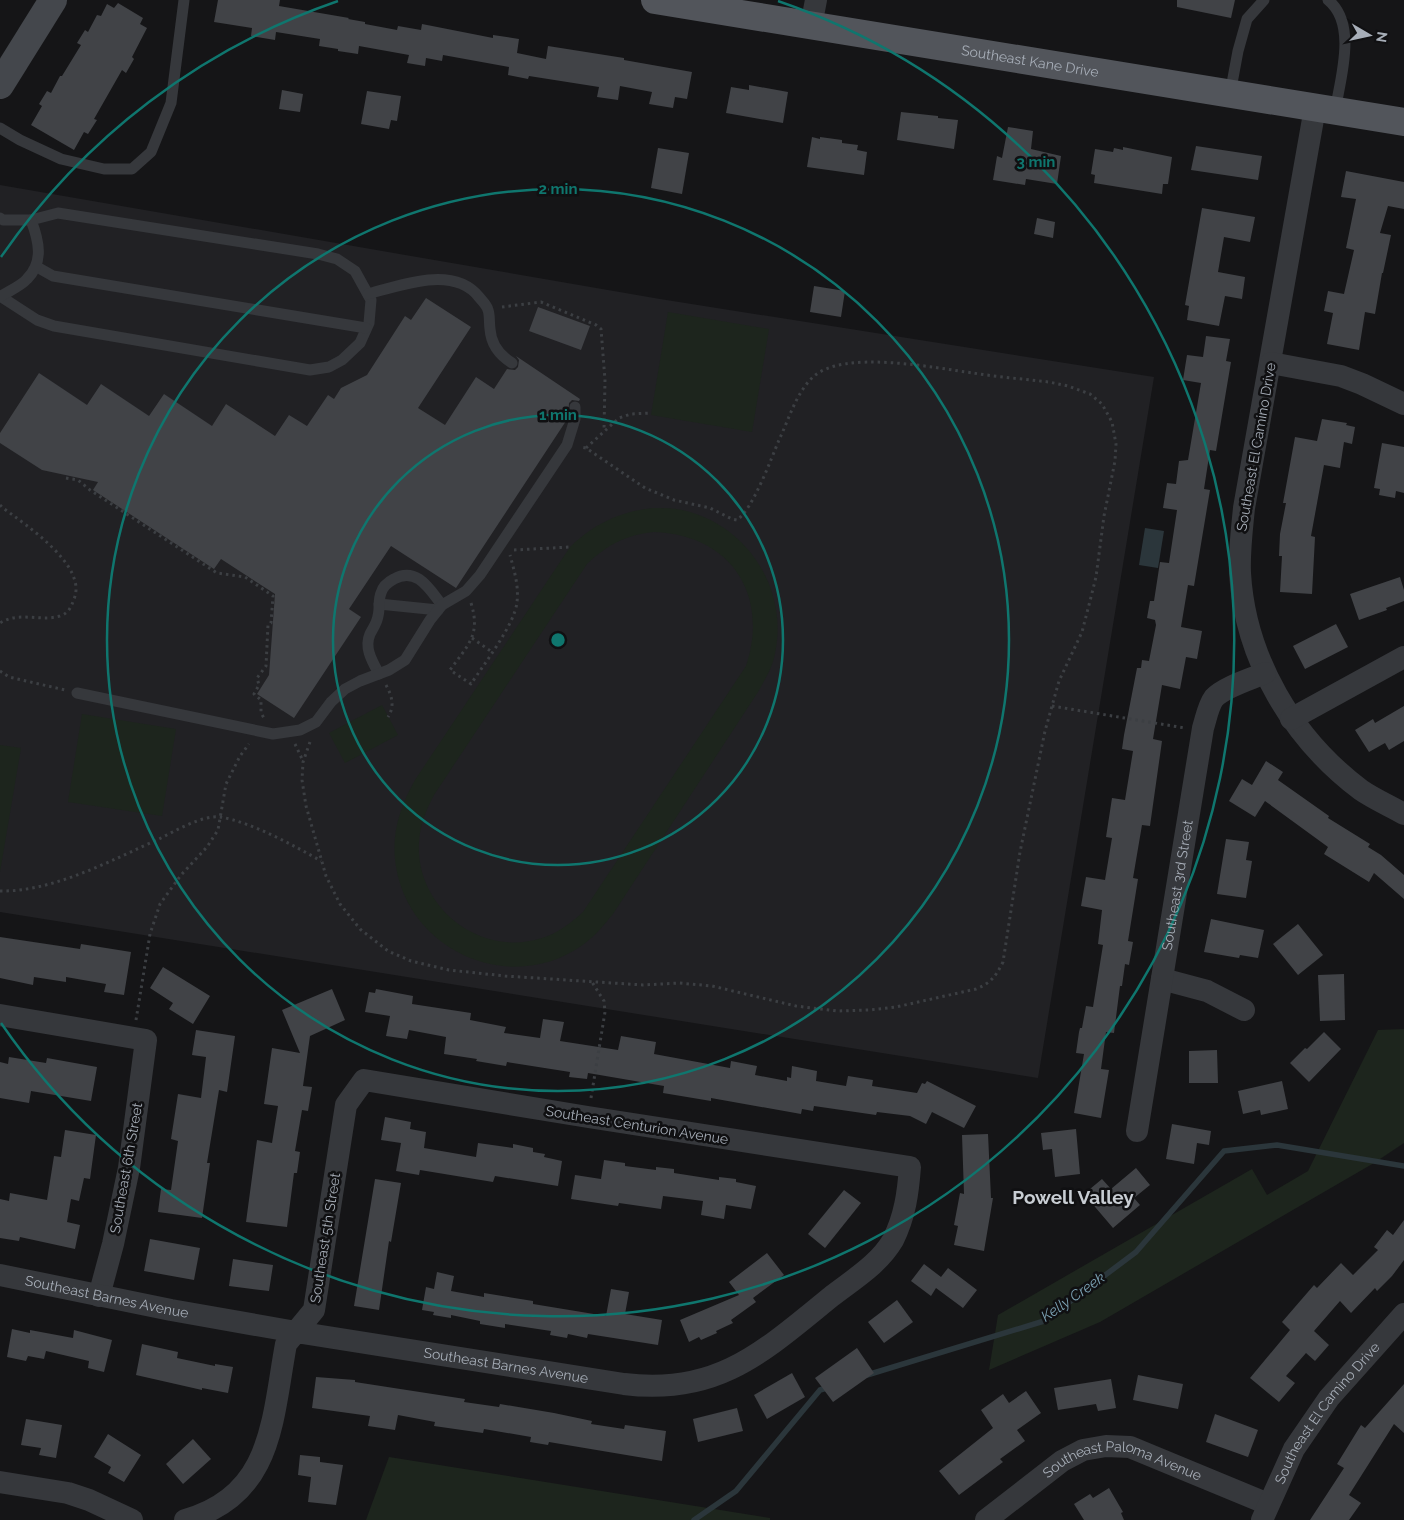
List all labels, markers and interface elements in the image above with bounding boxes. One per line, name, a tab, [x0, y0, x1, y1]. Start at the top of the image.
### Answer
north arrow	[1344, 10, 1394, 60]
text: N	[1373, 31, 1391, 44]
street label: Southeast Kane Drive	[960, 42, 1100, 80]
text: 3 min	[1017, 153, 1055, 171]
text: 2 min	[539, 180, 577, 198]
street label: Southeast El Camino Drive	[1233, 361, 1279, 533]
text: 1 min	[539, 406, 577, 424]
centre of rings	[549, 631, 567, 649]
street label: Southeast 3rd Street	[1159, 818, 1196, 952]
street label: Southeast 6th Street	[107, 1101, 145, 1235]
street label: Southeast Centurion Avenue	[545, 1103, 729, 1147]
street label: Southeast 5th Street	[307, 1171, 343, 1304]
district label: Powell Valley	[1012, 1186, 1134, 1208]
water label: Kelly Creek	[1038, 1268, 1108, 1326]
street label: Southeast Barnes Avenue	[24, 1272, 190, 1321]
street label: Southeast El Camino Drive	[1271, 1339, 1383, 1486]
street label: Southeast Barnes Avenue	[423, 1344, 589, 1386]
text: Southeast Paloma Avenue	[1039, 1438, 1204, 1484]
street label: Southeast Paloma Avenue	[1038, 1471, 1208, 1487]

